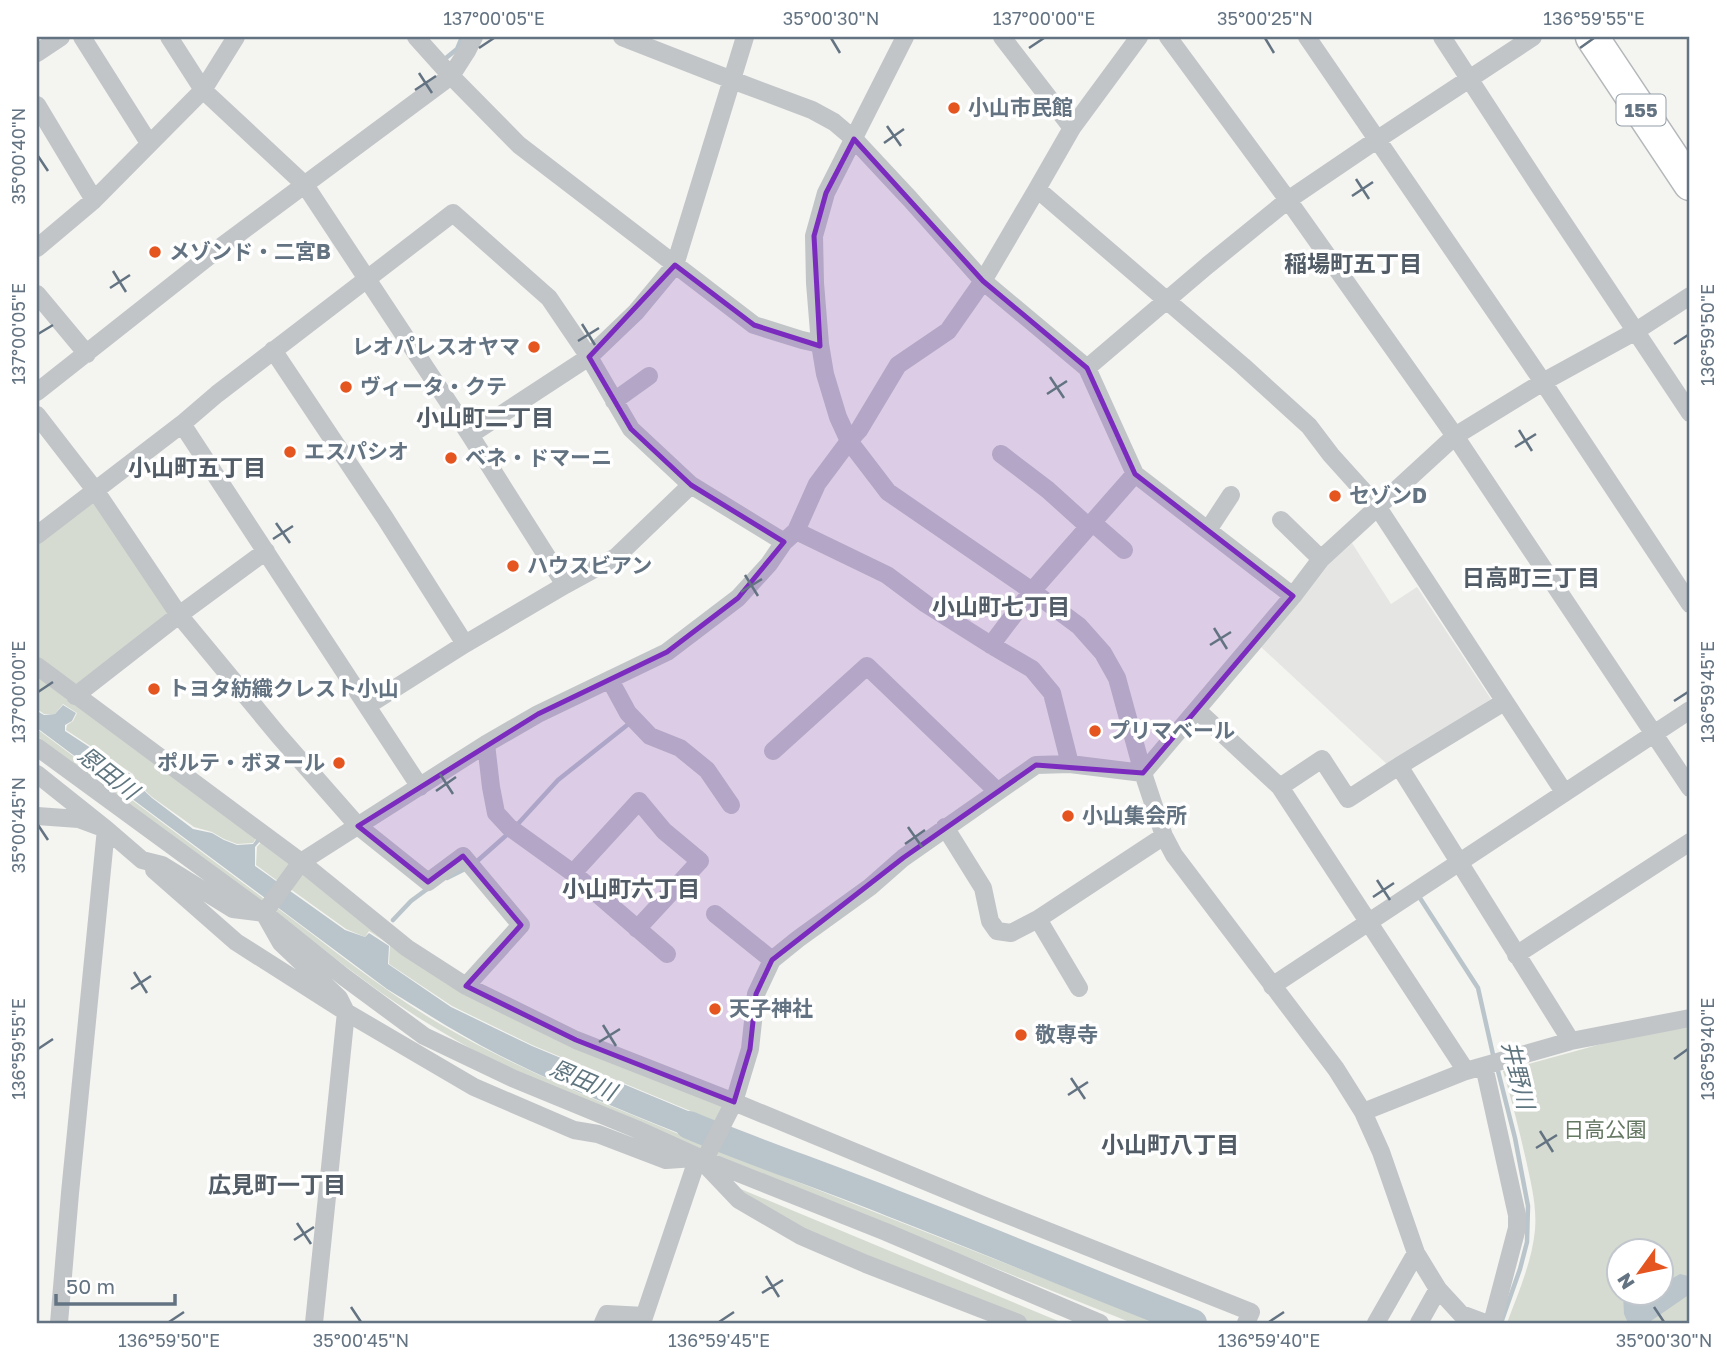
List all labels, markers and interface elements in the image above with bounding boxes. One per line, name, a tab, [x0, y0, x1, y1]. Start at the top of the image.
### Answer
text: 137°00'05"E	[443, 7, 545, 29]
text: 35°00'30"N	[783, 7, 879, 29]
text: 137°00'00"E	[993, 7, 1095, 29]
text: 35°00'25"N	[1217, 7, 1313, 29]
text: 136°59'55"E	[1543, 7, 1645, 29]
place label: 小山市民館	[968, 94, 1073, 120]
road number: 155	[1616, 94, 1666, 125]
marker: 小山市民館	[946, 100, 962, 116]
text: 35°00'40"N	[7, 107, 29, 205]
place label: メゾンド・二宮B	[169, 238, 331, 264]
marker: メゾンド・二宮B	[147, 244, 163, 260]
district label: 稲場町五丁目	[1284, 249, 1422, 277]
text: 137°00'05"E	[7, 283, 29, 385]
text: 136°59'50"E	[1696, 284, 1718, 386]
place label: レオパレスオヤマ	[352, 333, 520, 359]
marker: レオパレスオヤマ	[526, 339, 542, 355]
place label: ヴィータ・クテ	[360, 373, 507, 399]
marker: ヴィータ・クテ	[338, 379, 354, 395]
district label: 小山町二丁目	[416, 403, 554, 431]
place label: エスパシオ	[304, 438, 409, 464]
marker: エスパシオ	[282, 444, 298, 460]
place label: ベネ・ドマーニ	[465, 444, 612, 470]
marker: ベネ・ドマーニ	[443, 450, 459, 466]
district label: 小山町五丁目	[128, 453, 266, 481]
place label: セゾンD	[1349, 482, 1427, 508]
marker: セゾンD	[1327, 488, 1343, 504]
place label: ハウスビアン	[527, 552, 652, 578]
marker: ハウスビアン	[505, 558, 521, 574]
district label: 日高町三丁目	[1462, 563, 1600, 591]
district label: 小山町七丁目	[932, 592, 1070, 620]
text: 137°00'00"E	[7, 641, 29, 743]
text: 136°59'45"E	[1696, 641, 1718, 743]
place label: トヨタ紡織クレスト小山	[168, 675, 399, 701]
marker: トヨタ紡織クレスト小山	[146, 681, 162, 697]
place label: プリマベール	[1109, 717, 1235, 743]
marker: プリマベール	[1087, 723, 1103, 739]
water label: 恩田川	[73, 740, 147, 806]
place label: ポルテ・ボヌール	[157, 749, 325, 775]
marker: ポルテ・ボヌール	[331, 755, 347, 771]
text: 35°00'45"N	[7, 777, 29, 873]
place label: 小山集会所	[1082, 802, 1187, 828]
marker: 小山集会所	[1060, 808, 1076, 824]
district label: 小山町六丁目	[562, 874, 700, 902]
place label: 天子神社	[729, 995, 813, 1021]
text: 136°59'55"E	[7, 998, 29, 1100]
text: 136°59'40"E	[1696, 998, 1718, 1100]
marker: 天子神社	[707, 1001, 723, 1017]
place label: 敬専寺	[1035, 1021, 1098, 1047]
marker: 敬専寺	[1013, 1027, 1029, 1043]
water label: 井野川	[1497, 1038, 1542, 1115]
water label: 恩田川	[546, 1053, 623, 1107]
park label: 日高公園	[1563, 1116, 1647, 1142]
district label: 小山町八丁目	[1101, 1130, 1239, 1158]
district label: 広見町一丁目	[208, 1170, 346, 1198]
north arrow	[1604, 1238, 1674, 1308]
scale bar	[56, 1262, 175, 1306]
text: N	[1612, 1269, 1639, 1294]
text: 50 m	[66, 1273, 115, 1299]
text: 136°59'50"E	[118, 1329, 220, 1351]
text: 35°00'45"N	[313, 1329, 409, 1351]
text: 136°59'45"E	[668, 1329, 770, 1351]
text: 136°59'40"E	[1218, 1329, 1320, 1351]
text: 35°00'30"N	[1616, 1329, 1712, 1351]

